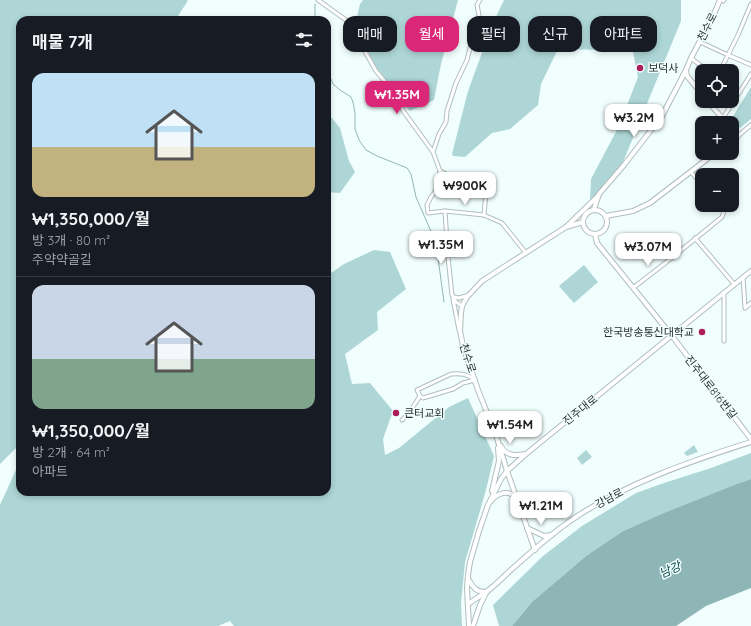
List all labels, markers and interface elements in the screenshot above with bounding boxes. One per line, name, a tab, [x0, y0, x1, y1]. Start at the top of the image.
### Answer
street label: 천수로	[694, 10, 720, 44]
chip: 매매	[343, 16, 397, 52]
chip: 월세	[405, 16, 459, 52]
chip: 필터	[467, 16, 520, 52]
chip: 신규	[528, 16, 582, 52]
chip: 아파트	[590, 16, 657, 52]
icon: filters	[293, 29, 315, 51]
text: 매물 7개	[32, 31, 93, 52]
place label: 보덕사	[648, 61, 678, 75]
marker: 보덕사	[635, 63, 645, 73]
map controls	[695, 64, 739, 212]
button: locate	[695, 64, 739, 108]
pin: ₩1.35M	[364, 81, 430, 115]
text: ₩1.35M	[374, 86, 420, 102]
icon: home	[138, 99, 210, 171]
pin: ₩3.2M	[606, 104, 662, 138]
text: ₩3.2M	[614, 109, 654, 125]
button: +	[695, 116, 739, 160]
button: −	[695, 168, 739, 212]
pin: ₩900K	[437, 172, 493, 206]
text: ₩900K	[443, 177, 487, 193]
text: ₩1,350,000/월	[32, 208, 150, 229]
pin: ₩1.35M	[408, 231, 474, 265]
text: 방 3개 · 80 m²	[32, 232, 110, 248]
pin: ₩3.07M	[615, 233, 681, 267]
text: ₩1.35M	[418, 236, 464, 252]
text: ₩3.07M	[624, 238, 672, 254]
text: 주약약골길	[32, 251, 92, 267]
icon: home	[138, 311, 210, 383]
place label: 한국방송통신대학교	[603, 325, 694, 339]
marker: 한국방송통신대학교	[697, 327, 707, 337]
street label: 천수로	[457, 341, 479, 375]
street label: 진주대로816번길	[682, 352, 740, 422]
street label: 진주대로	[560, 392, 600, 428]
place label: 큰터교회	[404, 406, 444, 420]
marker: 큰터교회	[391, 408, 401, 418]
pin: ₩1.54M	[477, 411, 543, 445]
text: ₩1.54M	[487, 416, 533, 432]
text: ₩1,350,000/월	[32, 420, 150, 441]
text: 방 2개 · 64 m²	[32, 444, 110, 460]
text: 아파트	[32, 463, 68, 479]
street label: 강남로	[592, 485, 626, 511]
pin: ₩1.21M	[508, 492, 574, 526]
text: ₩1.21M	[519, 497, 563, 513]
water label: 남강	[657, 557, 685, 581]

